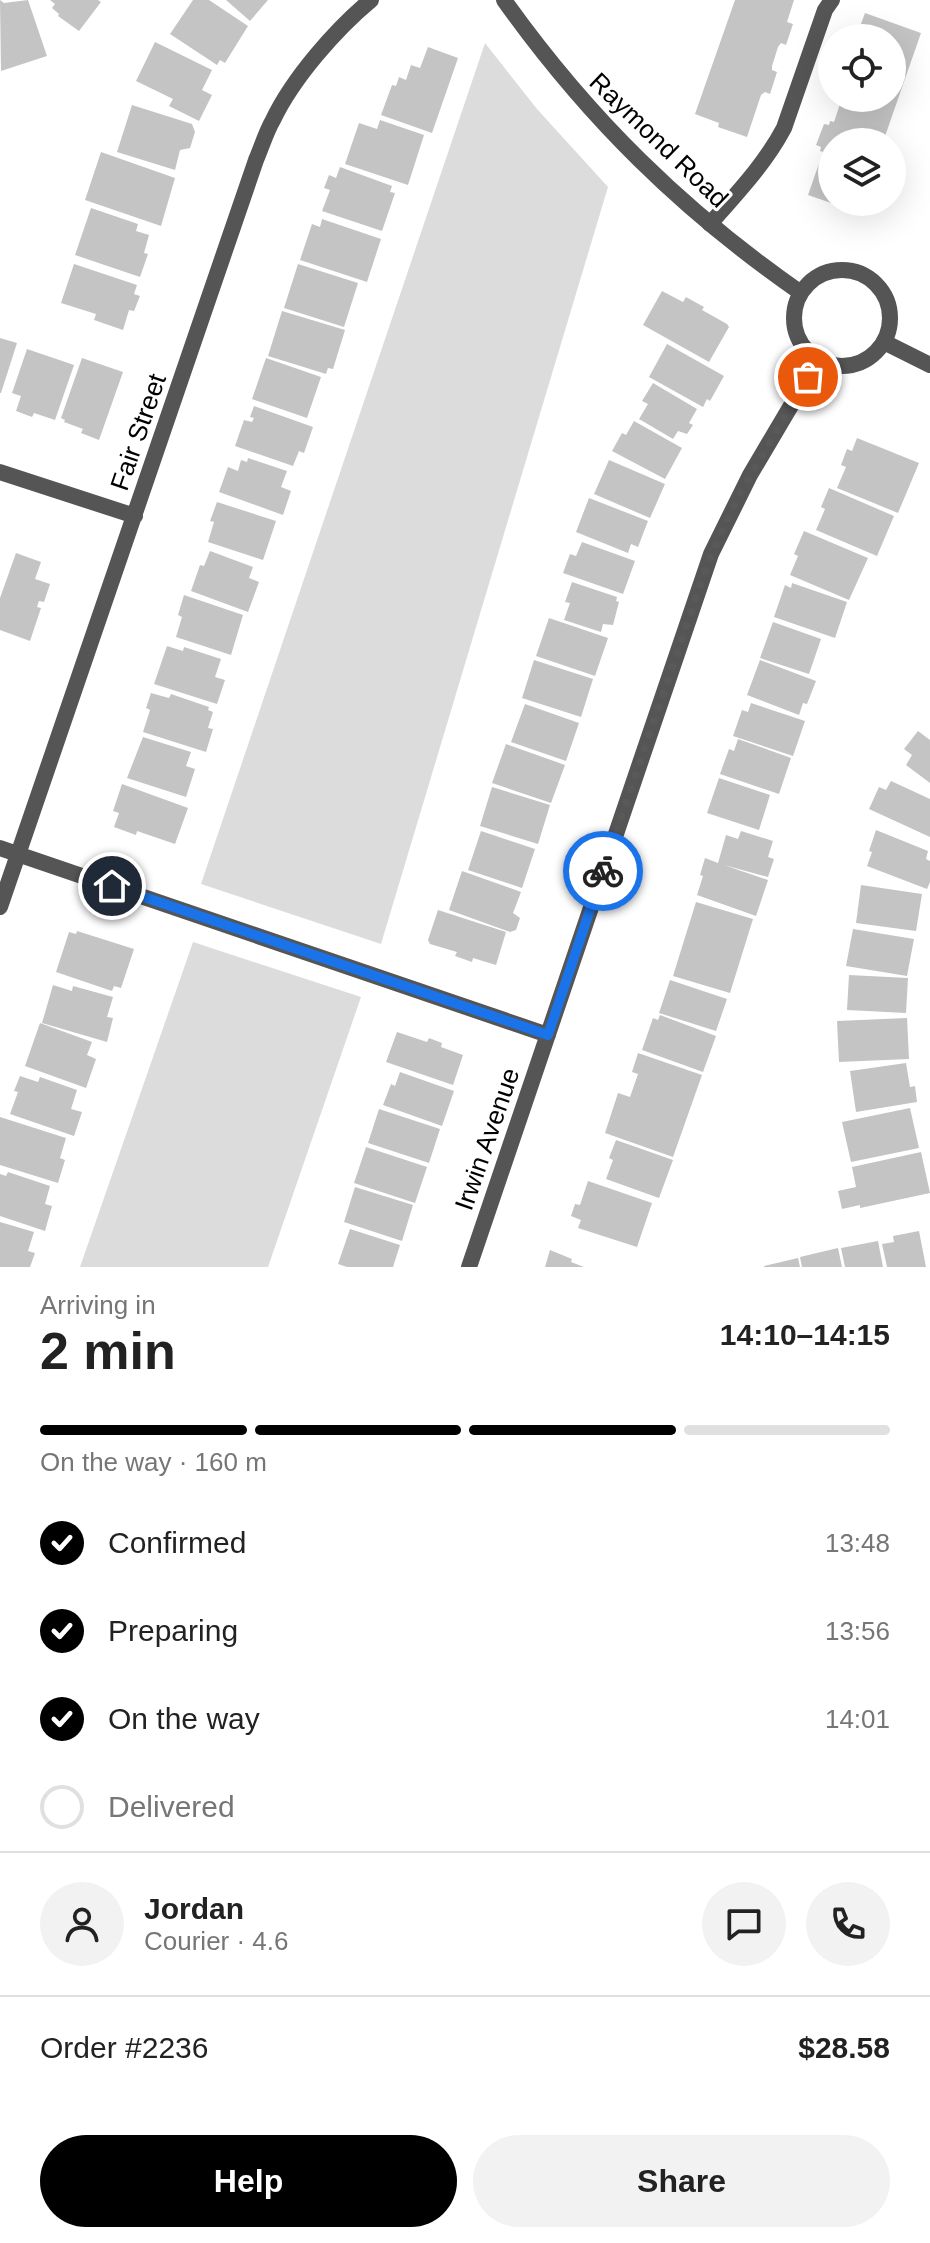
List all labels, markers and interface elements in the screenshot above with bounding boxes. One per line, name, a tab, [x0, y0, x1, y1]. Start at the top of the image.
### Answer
map controls	[818, 24, 906, 216]
button: locate	[818, 24, 906, 112]
street label: Raymond Road	[584, 66, 734, 214]
button: layers	[818, 128, 906, 216]
pin	[774, 343, 842, 411]
icon: bag	[786, 355, 830, 399]
street label: Fair Street	[104, 369, 172, 494]
courier	[563, 831, 643, 911]
icon: bike	[581, 849, 625, 893]
pin	[78, 852, 146, 920]
icon: home	[90, 864, 134, 908]
street label: Irwin Avenue	[449, 1064, 525, 1214]
text: Arriving in	[40, 1290, 156, 1320]
text: 14:10–14:15	[720, 1318, 890, 1351]
text: 2 min	[40, 1322, 176, 1380]
text: On the way · 160 m	[40, 1447, 267, 1477]
icon: check	[40, 1521, 84, 1565]
text: Confirmed	[108, 1526, 246, 1559]
text: 13:48	[825, 1528, 890, 1558]
icon: check	[40, 1609, 84, 1653]
text: Preparing	[108, 1614, 238, 1647]
text: 13:56	[825, 1616, 890, 1646]
icon: check	[40, 1697, 84, 1741]
text: On the way	[108, 1702, 260, 1735]
text: 14:01	[825, 1704, 890, 1734]
text: Delivered	[108, 1790, 235, 1823]
button: person	[40, 1882, 124, 1966]
button: chat	[702, 1882, 786, 1966]
button: phone	[806, 1882, 890, 1966]
text: Jordan	[144, 1892, 244, 1925]
text: Courier · 4.6	[144, 1926, 289, 1956]
text: Order #2236	[40, 2031, 208, 2064]
text: $28.58	[798, 2031, 890, 2064]
button: Help	[40, 2135, 457, 2227]
button: Share	[473, 2135, 890, 2227]

